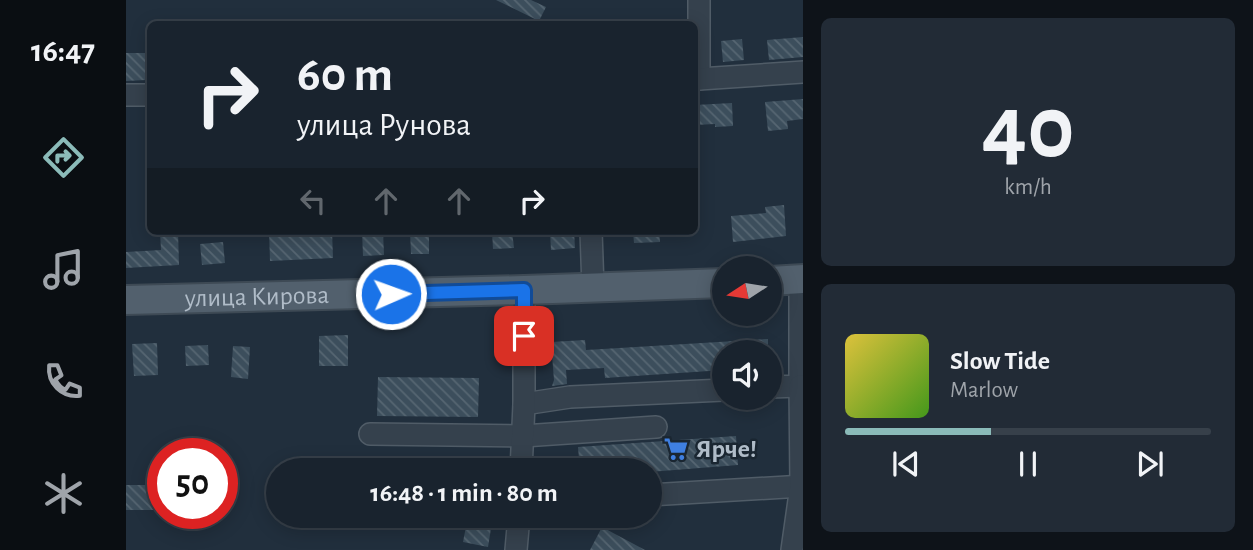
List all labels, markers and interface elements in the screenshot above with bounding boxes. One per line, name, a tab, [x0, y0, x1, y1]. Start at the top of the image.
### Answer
text: 16:47	[31, 35, 95, 67]
icon: right	[182, 49, 273, 140]
text: 60 m	[297, 51, 393, 100]
text: 40	[981, 83, 1075, 174]
text: улица Рунова	[297, 109, 471, 141]
icon: directions	[39, 133, 88, 182]
text: km/h	[1004, 176, 1052, 199]
icon: left	[294, 182, 332, 220]
icon: ahead	[367, 182, 405, 220]
icon: ahead	[440, 182, 478, 220]
icon: right	[513, 182, 551, 220]
icon: music	[39, 245, 88, 294]
north arrow	[712, 256, 782, 326]
map controls	[712, 256, 782, 410]
position arrow	[354, 257, 428, 331]
street label: улица Кирова	[183, 282, 330, 312]
pin	[494, 306, 554, 366]
icon: arrive	[505, 317, 543, 355]
button: sound	[712, 340, 782, 410]
text: Slow Tide	[950, 348, 1050, 374]
icon: phone	[39, 357, 88, 406]
text: Marlow	[950, 379, 1018, 402]
supermarket icon: Ярче!	[662, 435, 690, 463]
place label: Ярче!	[696, 436, 757, 462]
speed limit sign: 50	[147, 438, 238, 529]
icon: previous	[887, 445, 925, 483]
icon: pause	[1009, 445, 1047, 483]
icon: next	[1131, 445, 1169, 483]
icon: climate	[39, 469, 88, 518]
text: 16:48 · 1 min · 80 m	[370, 480, 558, 506]

